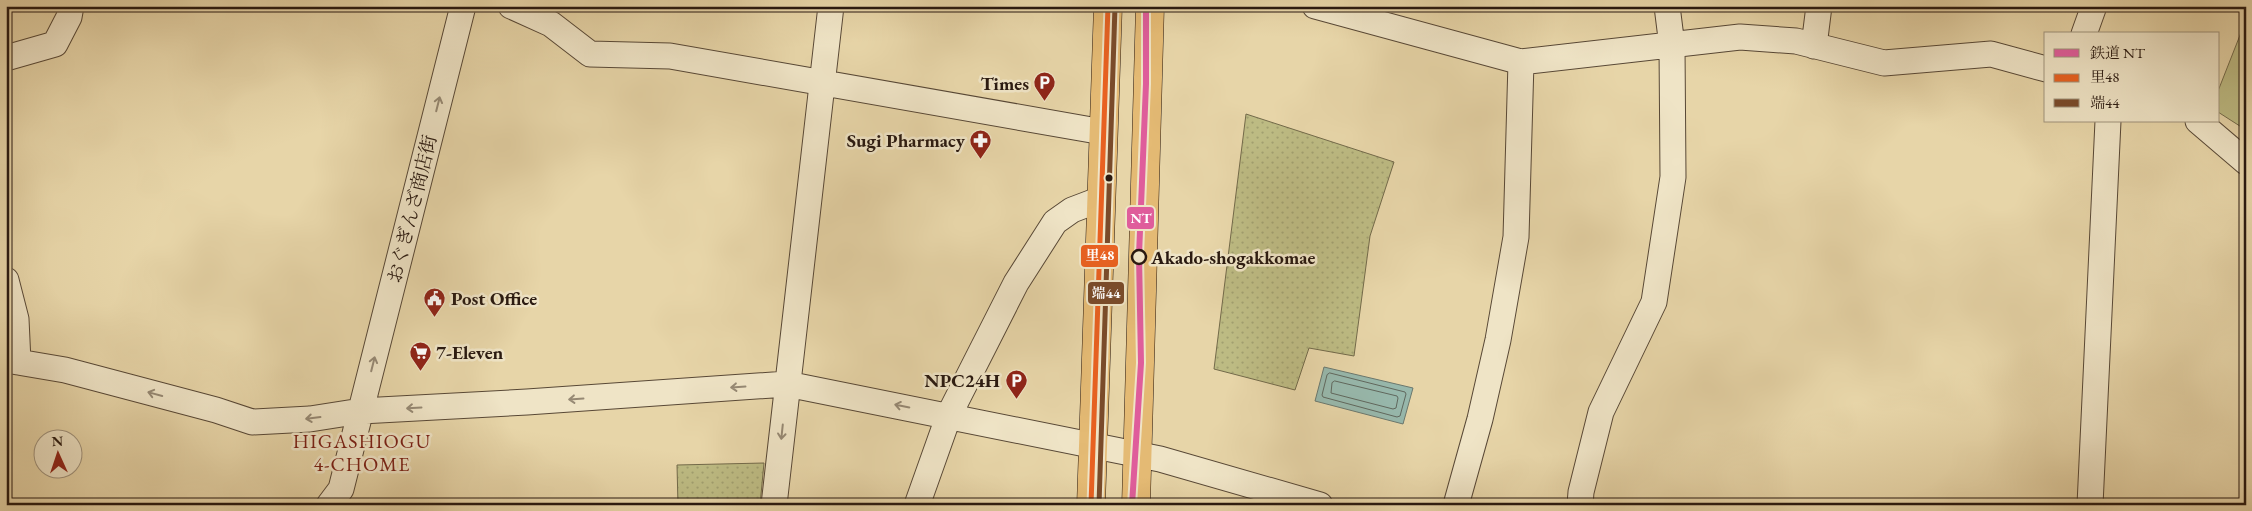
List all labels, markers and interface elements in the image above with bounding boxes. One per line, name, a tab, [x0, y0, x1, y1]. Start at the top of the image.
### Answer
legend	[2044, 32, 2220, 122]
text: 鉄道 NT	[2090, 43, 2146, 62]
text: 里48	[2090, 67, 2119, 86]
place label: Times	[980, 71, 1029, 96]
parking icon: Times	[1033, 71, 1057, 102]
text: 端44	[2090, 93, 2120, 112]
one-way arrow	[434, 97, 443, 113]
place label: Sugi Pharmacy	[847, 128, 966, 153]
pharmacy icon: Sugi Pharmacy	[969, 128, 993, 159]
street label: おぐぎんざ商店街	[381, 132, 443, 286]
unlabelled marker	[1104, 173, 1114, 183]
line badge: NT	[1126, 206, 1155, 230]
text: NT	[1130, 209, 1152, 227]
line badge: 里48	[1080, 244, 1119, 268]
place label: Akado-shogakkomae	[1150, 245, 1316, 270]
text: 里48	[1086, 246, 1114, 264]
marker: Akado-shogakkomae	[1131, 249, 1147, 265]
line badge: 端44	[1087, 281, 1125, 305]
text: 端44	[1092, 284, 1121, 302]
public building icon: Post Office	[423, 286, 447, 317]
place label: Post Office	[451, 286, 537, 311]
supermarket icon: 7-Eleven	[408, 340, 432, 371]
place label: 7-Eleven	[436, 340, 504, 365]
one-way arrow	[369, 356, 378, 372]
place label: NPC24H	[924, 368, 1000, 393]
parking icon: NPC24H	[1004, 368, 1028, 399]
one-way arrow	[731, 383, 747, 392]
one-way arrow	[147, 389, 163, 398]
one-way arrow	[569, 394, 585, 404]
one-way arrow	[894, 400, 910, 410]
one-way arrow	[406, 404, 422, 413]
one-way arrow	[305, 413, 321, 423]
one-way arrow	[777, 424, 787, 440]
north arrow	[32, 428, 82, 478]
district label: HIGASHIOGU 4-CHOME	[293, 428, 431, 477]
text: N	[51, 432, 64, 450]

